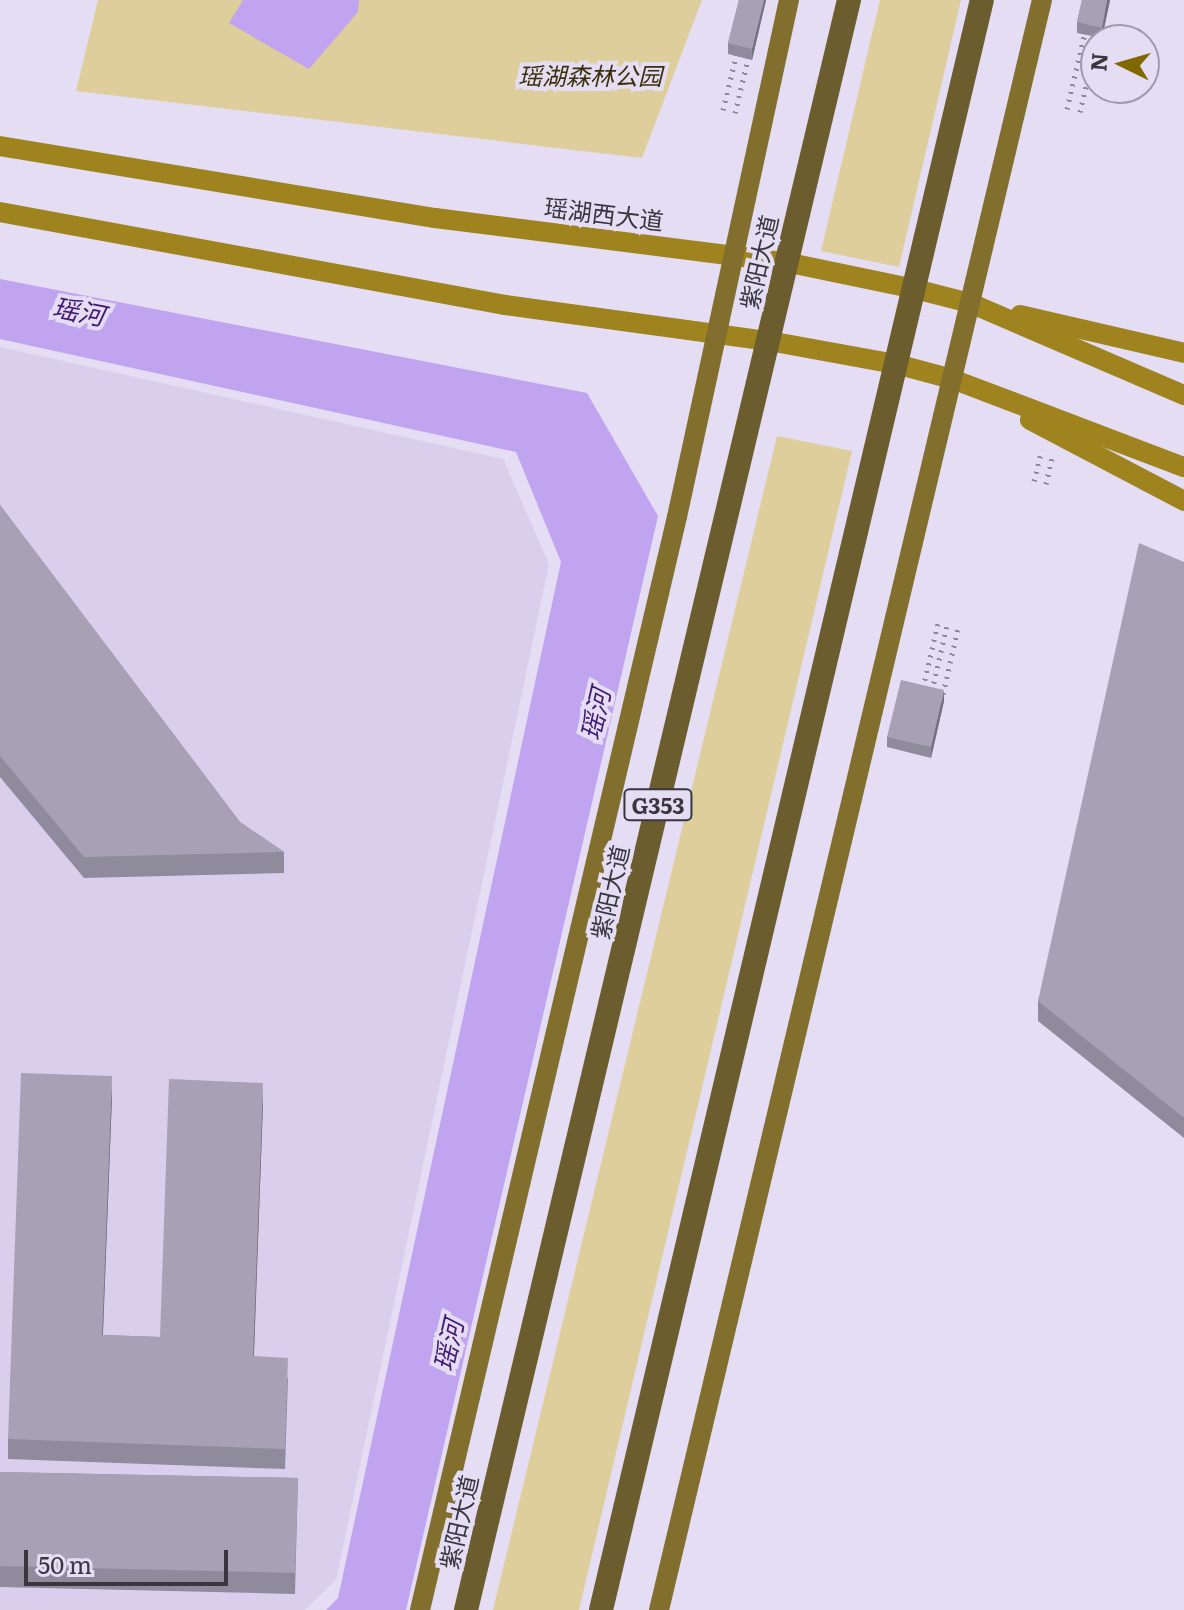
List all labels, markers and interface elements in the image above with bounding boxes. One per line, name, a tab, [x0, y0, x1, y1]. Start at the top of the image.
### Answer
north arrow	[1080, 24, 1160, 104]
text: N	[1080, 51, 1115, 73]
park label: 瑶湖森林公园	[518, 61, 662, 89]
street label: 瑶湖西大道	[543, 191, 665, 235]
street label: 紫阳大道	[733, 212, 783, 312]
water label: 瑶河	[51, 290, 107, 330]
water label: 瑶河	[573, 685, 615, 743]
road number: G353	[622, 787, 694, 823]
street label: 紫阳大道	[584, 842, 634, 942]
water label: 瑶河	[426, 1316, 468, 1374]
street label: 紫阳大道	[433, 1472, 483, 1572]
scale bar	[28, 1534, 232, 1584]
text: 50 m	[38, 1546, 92, 1581]

